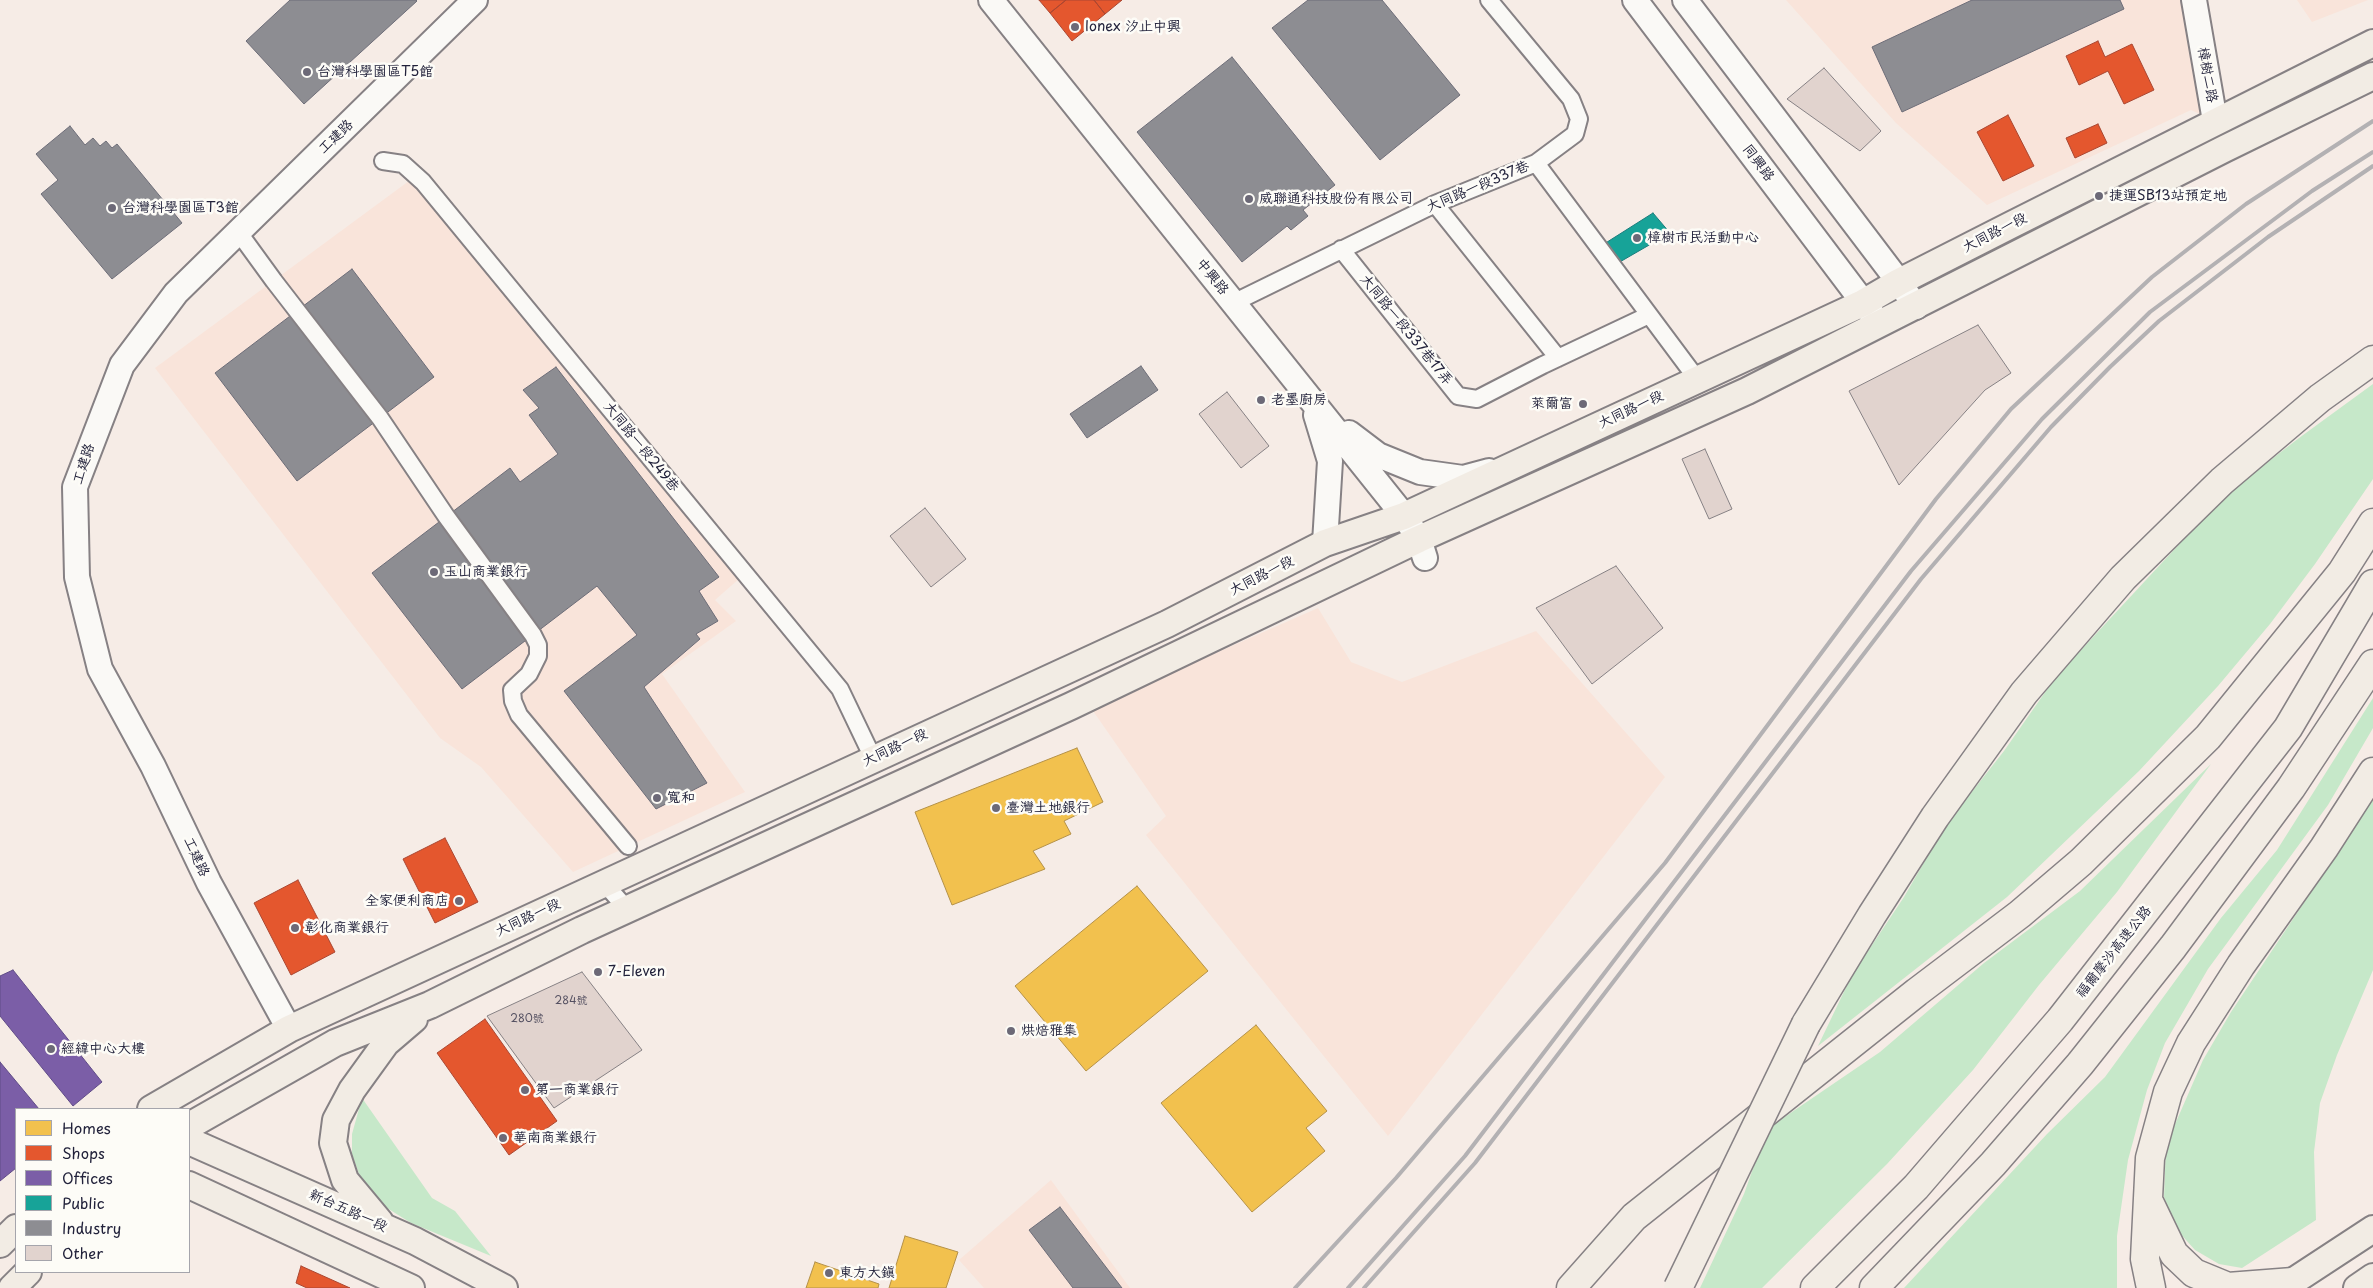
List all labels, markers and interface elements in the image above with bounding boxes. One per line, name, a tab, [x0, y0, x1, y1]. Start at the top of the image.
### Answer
place label: Ionex 汐止中興	[1085, 19, 1181, 35]
marker: Ionex 汐止中興	[1069, 21, 1081, 33]
street label: 樟樹二路	[2194, 46, 2220, 104]
place label: 台灣科學園區T5館	[317, 64, 433, 80]
marker: 台灣科學園區T5館	[301, 66, 313, 78]
street label: 工建路	[315, 116, 357, 158]
street label: 同興路	[1739, 141, 1777, 185]
street label: 大同路一段337巷	[1424, 158, 1532, 216]
place label: 捷運SB13站預定地	[2109, 188, 2227, 204]
marker: 捷運SB13站預定地	[2093, 190, 2105, 202]
place label: 威聯通科技股份有限公司	[1259, 191, 1413, 207]
marker: 威聯通科技股份有限公司	[1243, 193, 1255, 205]
place label: 台灣科學園區T3館	[122, 200, 239, 216]
marker: 台灣科學園區T3館	[106, 202, 118, 214]
street label: 大同路一段	[1960, 210, 2030, 256]
place label: 樟樹市民活動中心	[1647, 230, 1759, 246]
marker: 樟樹市民活動中心	[1631, 232, 1643, 244]
street label: 中興路	[1192, 255, 1232, 299]
street label: 大同路一段337巷17弄	[1356, 271, 1456, 389]
street label: 大同路一段	[1596, 388, 1666, 432]
place label: 老墨廚房	[1271, 392, 1327, 408]
marker: 老墨廚房	[1255, 394, 1267, 406]
place label: 萊爾富	[1531, 396, 1573, 412]
marker: 萊爾富	[1577, 398, 1589, 410]
street label: 大同路一段249巷	[600, 399, 682, 495]
street label: 工建路	[70, 441, 98, 487]
street label: 大同路一段	[1227, 553, 1297, 599]
place label: 玉山商業銀行	[444, 564, 528, 580]
marker: 玉山商業銀行	[428, 566, 440, 578]
street label: 大同路一段	[860, 726, 930, 770]
place label: 寬和	[667, 790, 695, 806]
marker: 寬和	[651, 792, 663, 804]
place label: 臺灣土地銀行	[1006, 800, 1090, 816]
marker: 臺灣土地銀行	[990, 802, 1002, 814]
street label: 工建路	[180, 834, 212, 880]
place label: 全家便利商店	[365, 893, 449, 909]
marker: 全家便利商店	[453, 895, 465, 907]
street label: 大同路一段	[493, 896, 563, 940]
street label: 福爾摩沙高速公路	[2073, 903, 2155, 1001]
place label: 彰化商業銀行	[305, 920, 389, 936]
marker: 彰化商業銀行	[289, 922, 301, 934]
place label: 7-Eleven	[608, 964, 665, 980]
marker: 7-Eleven	[592, 966, 604, 978]
house number: 284號	[555, 994, 587, 1008]
house number: 280號	[510, 1012, 544, 1026]
place label: 烘焙雅集	[1021, 1023, 1077, 1039]
marker: 烘焙雅集	[1005, 1025, 1017, 1037]
place label: 經緯中心大樓	[61, 1041, 145, 1057]
marker: 經緯中心大樓	[45, 1043, 57, 1055]
place label: 第一商業銀行	[535, 1082, 619, 1098]
marker: 第一商業銀行	[519, 1084, 531, 1096]
legend	[15, 1108, 190, 1273]
text: Homes	[62, 1116, 111, 1139]
place label: 華南商業銀行	[513, 1130, 597, 1146]
marker: 華南商業銀行	[497, 1132, 509, 1144]
text: Shops	[62, 1141, 105, 1164]
text: Offices	[62, 1166, 113, 1189]
street label: 新台五路一段	[306, 1186, 390, 1236]
text: Public	[62, 1191, 105, 1214]
text: Industry	[62, 1216, 121, 1239]
text: Other	[62, 1241, 103, 1264]
place label: 東方大鎮	[839, 1265, 895, 1281]
marker: 東方大鎮	[823, 1267, 835, 1279]

